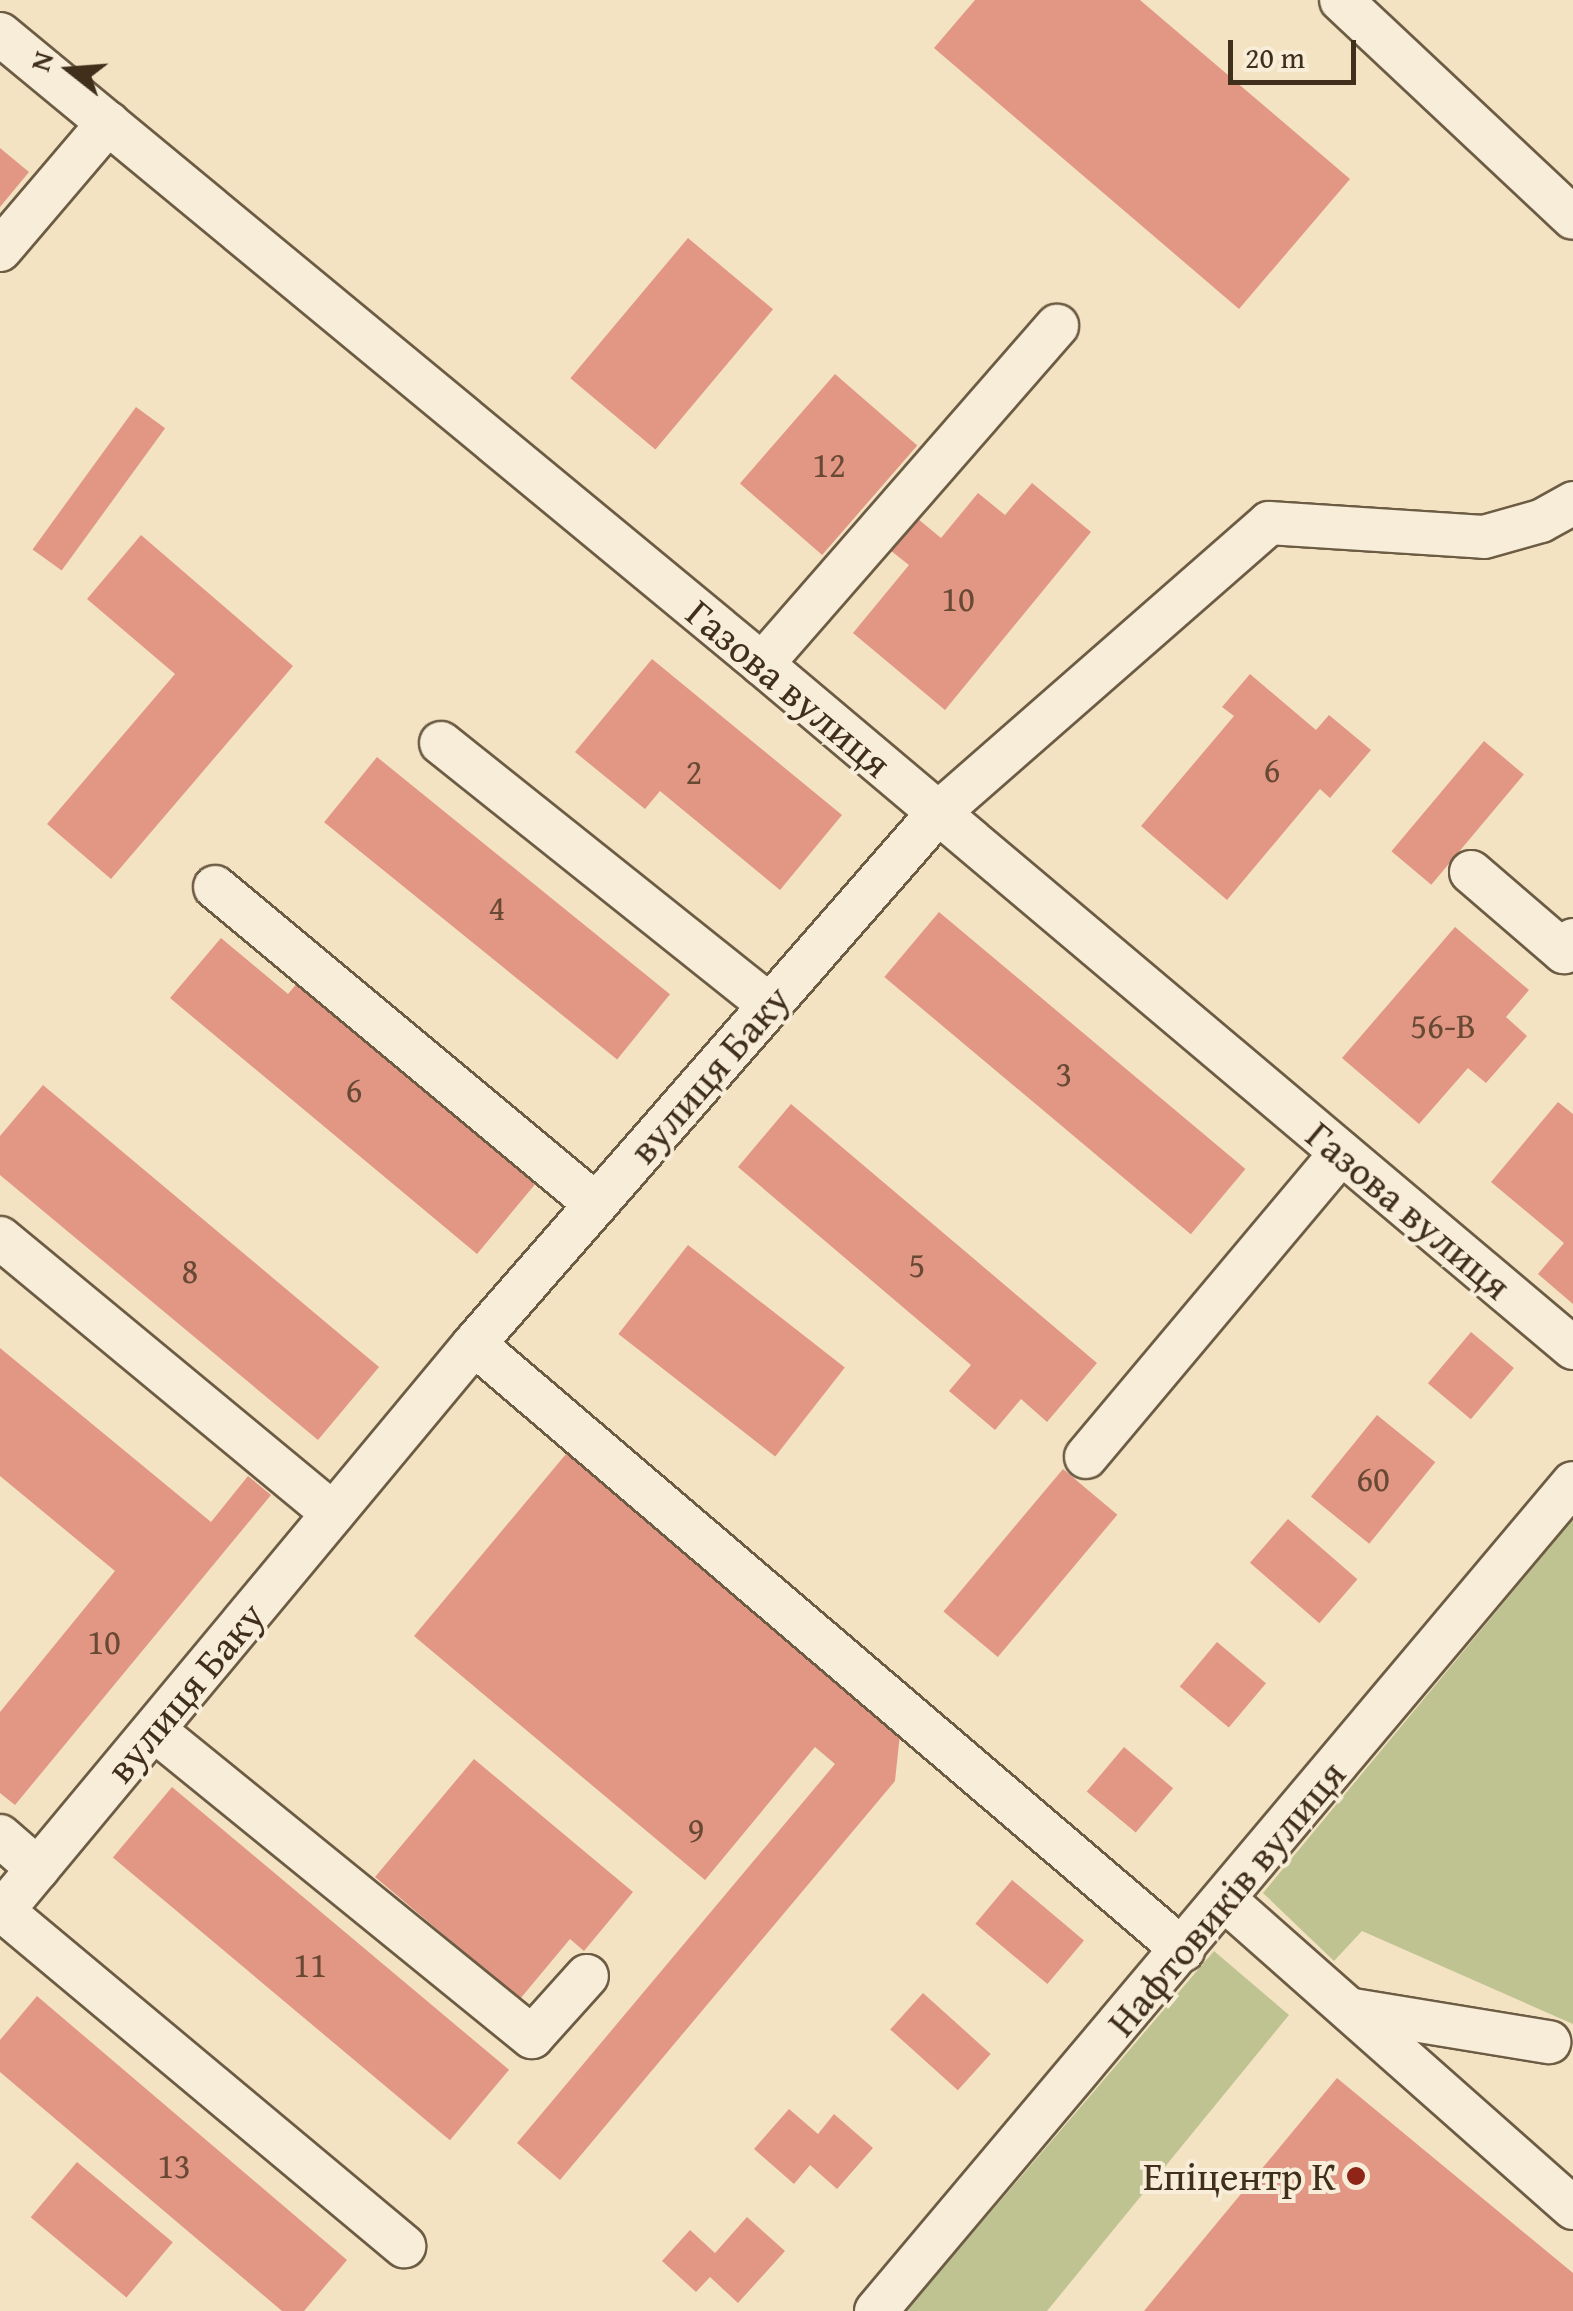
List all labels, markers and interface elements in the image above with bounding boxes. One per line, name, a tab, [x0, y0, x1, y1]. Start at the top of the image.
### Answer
north arrow	[20, 20, 120, 120]
scale bar	[1233, 20, 1360, 82]
text: 20 m	[1245, 35, 1305, 79]
text: N	[18, 46, 63, 76]
house number: 12	[812, 444, 846, 486]
house number: 10	[941, 578, 975, 620]
street label: Газова вулиця	[677, 589, 901, 787]
house number: 6	[1264, 749, 1280, 791]
house number: 2	[686, 751, 702, 793]
house number: 4	[489, 887, 505, 929]
street label: вулиця Баку	[619, 975, 799, 1173]
house number: 56-В	[1410, 1005, 1476, 1047]
house number: 3	[1056, 1053, 1072, 1095]
house number: 6	[346, 1069, 362, 1111]
street label: Газова вулиця	[1297, 1111, 1521, 1309]
house number: 5	[909, 1244, 925, 1286]
house number: 8	[182, 1250, 198, 1292]
house number: 60	[1356, 1458, 1390, 1500]
street label: вулиця Баку	[96, 1592, 274, 1792]
house number: 10	[87, 1621, 121, 1663]
street label: Нафтовиків вулиця	[1097, 1751, 1355, 2045]
house number: 9	[688, 1809, 704, 1851]
house number: 11	[293, 1944, 327, 1986]
house number: 13	[157, 2145, 191, 2187]
place label: Епіцентр К	[1143, 2152, 1336, 2200]
marker: Епіцентр К	[1345, 2165, 1367, 2187]

